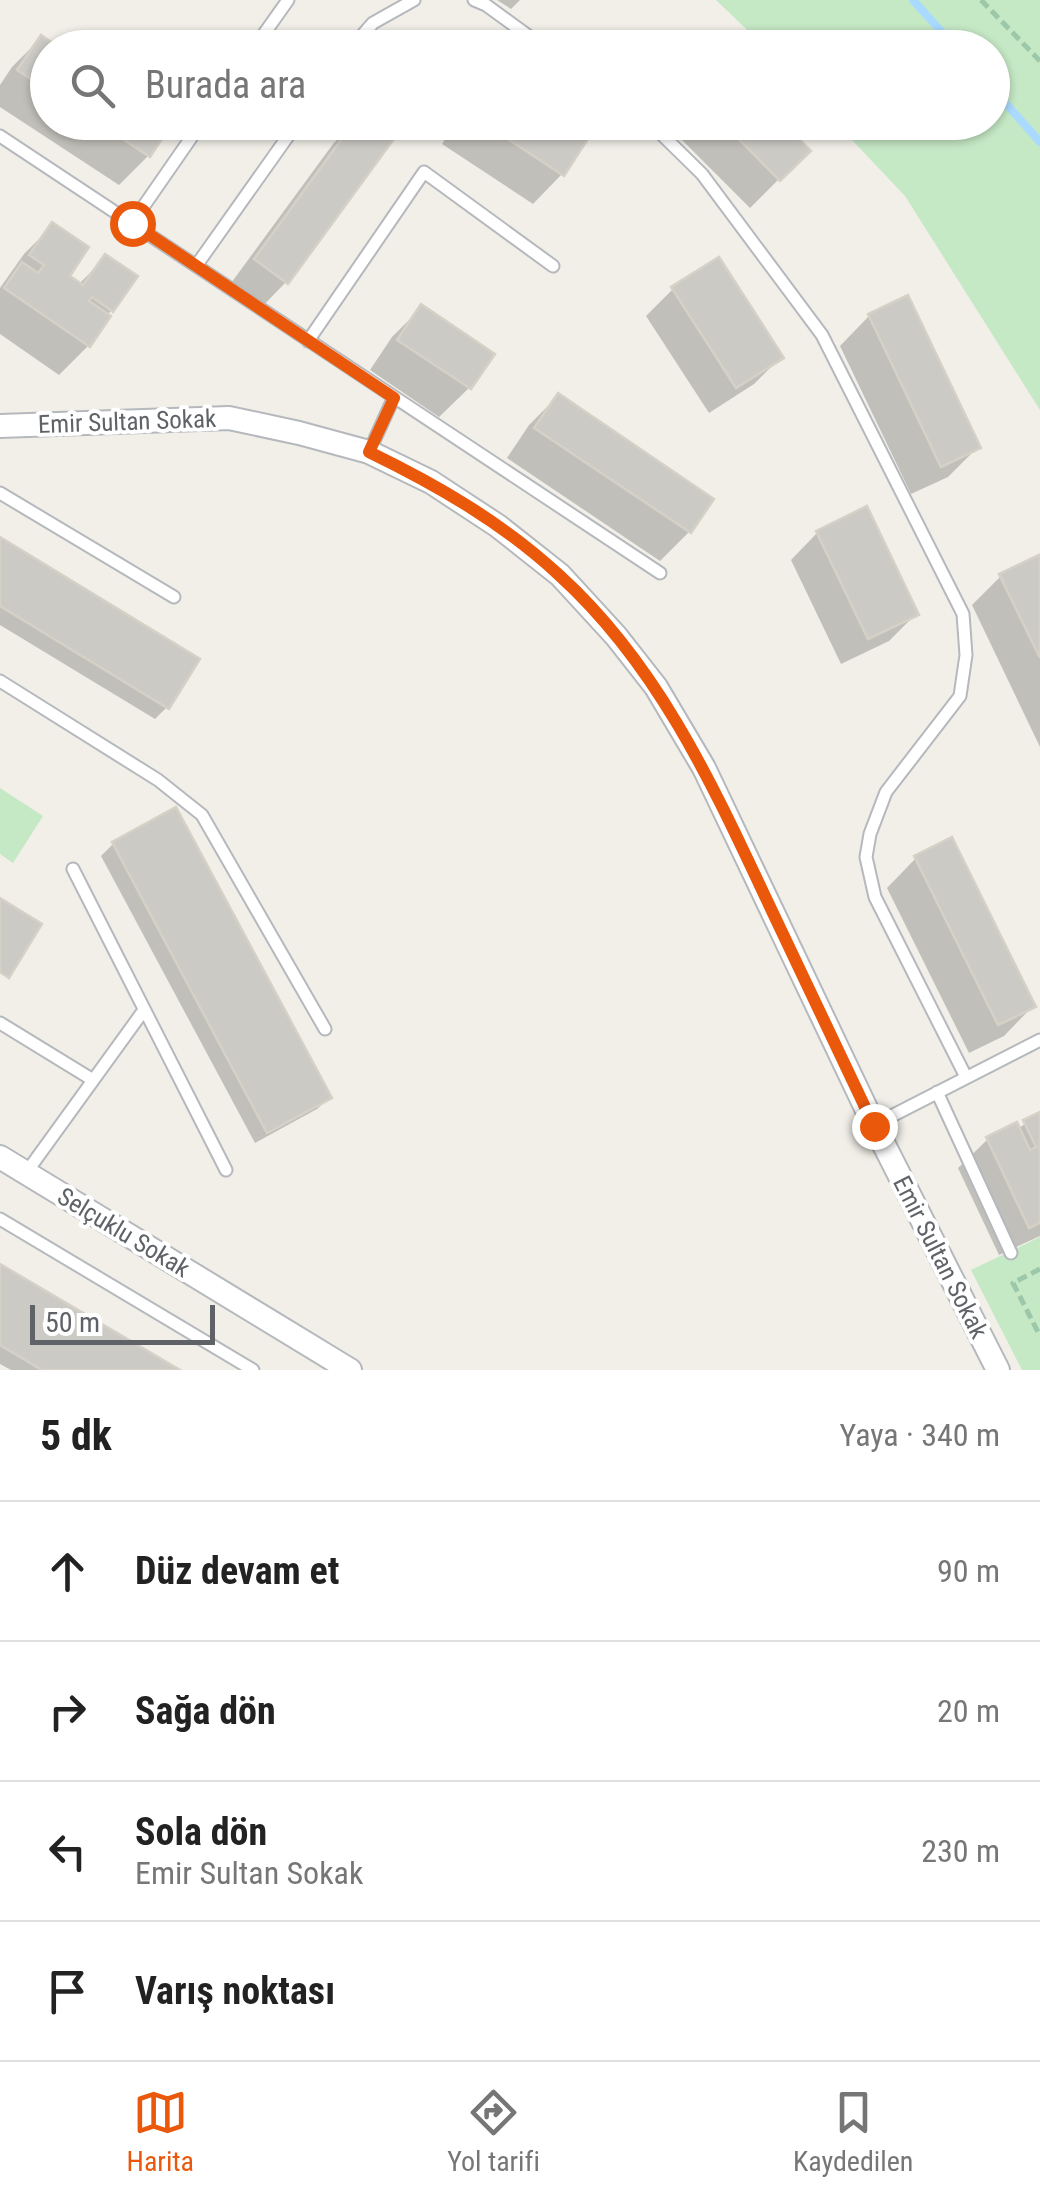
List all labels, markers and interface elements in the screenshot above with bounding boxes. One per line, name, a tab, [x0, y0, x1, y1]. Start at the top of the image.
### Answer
search box	[30, 30, 1010, 140]
icon: search	[65, 58, 120, 113]
text: Burada ara	[145, 63, 306, 107]
route start	[110, 201, 156, 247]
street label: Emir Sultan Sokak	[37, 404, 217, 439]
route end	[852, 1104, 898, 1150]
street label: Emir Sultan Sokak	[887, 1171, 994, 1344]
street label: Selçuklu Sokak	[52, 1182, 196, 1284]
scale bar	[30, 1300, 215, 1344]
text: 50 m	[45, 1306, 100, 1339]
text: 5 dk	[40, 1411, 112, 1460]
text: Yaya · 340 m	[840, 1416, 1000, 1454]
icon: ahead	[40, 1544, 95, 1599]
text: Düz devam et	[135, 1549, 339, 1593]
text: 90 m	[937, 1552, 1000, 1590]
icon: right	[40, 1684, 95, 1739]
text: Sağa dön	[135, 1689, 276, 1733]
text: 20 m	[937, 1692, 1000, 1730]
text: Sola dön	[135, 1810, 267, 1854]
icon: left	[40, 1824, 95, 1879]
text: 230 m	[921, 1832, 1000, 1870]
text: Emir Sultan Sokak	[135, 1854, 363, 1892]
icon: arrive	[40, 1964, 95, 2019]
text: Varış noktası	[135, 1969, 335, 2013]
tab: Harita	[127, 2085, 194, 2178]
tab: Yol tarifi	[447, 2085, 540, 2178]
tab: Kaydedilen	[793, 2085, 913, 2178]

